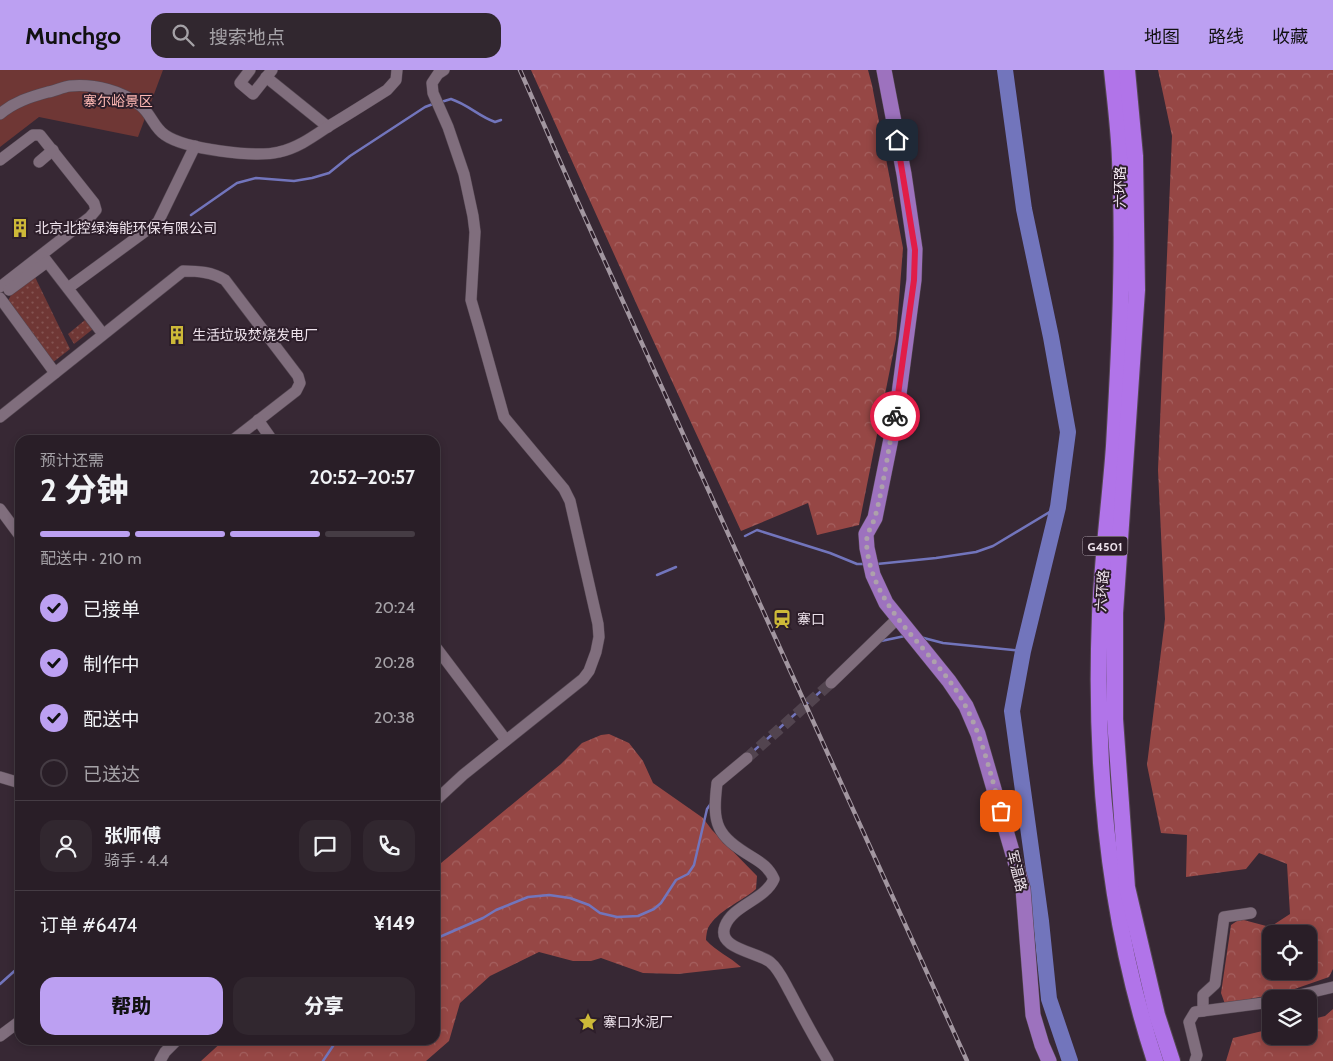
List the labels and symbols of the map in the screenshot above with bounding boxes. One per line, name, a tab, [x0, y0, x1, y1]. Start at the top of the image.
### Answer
park label: 寨尔峪景区	[83, 92, 153, 110]
pin	[876, 119, 918, 161]
street label: 六环路	[1111, 166, 1129, 208]
building icon: 北京北控绿海能环保有限公司	[9, 217, 31, 239]
place label: 北京北控绿海能环保有限公司	[35, 219, 217, 237]
building icon: 生活垃圾焚烧发电厂	[166, 324, 188, 346]
place label: 生活垃圾焚烧发电厂	[192, 326, 318, 344]
courier	[870, 391, 920, 441]
road number: G4501	[1082, 536, 1128, 556]
street label: 六环路	[1092, 569, 1112, 613]
station icon: 寨口	[771, 608, 793, 630]
place label: 寨口	[797, 610, 825, 628]
pin	[980, 790, 1022, 832]
street label: 军温路	[1003, 848, 1031, 894]
place icon: 寨口水泥厂	[577, 1011, 599, 1033]
place label: 寨口水泥厂	[603, 1013, 673, 1031]

